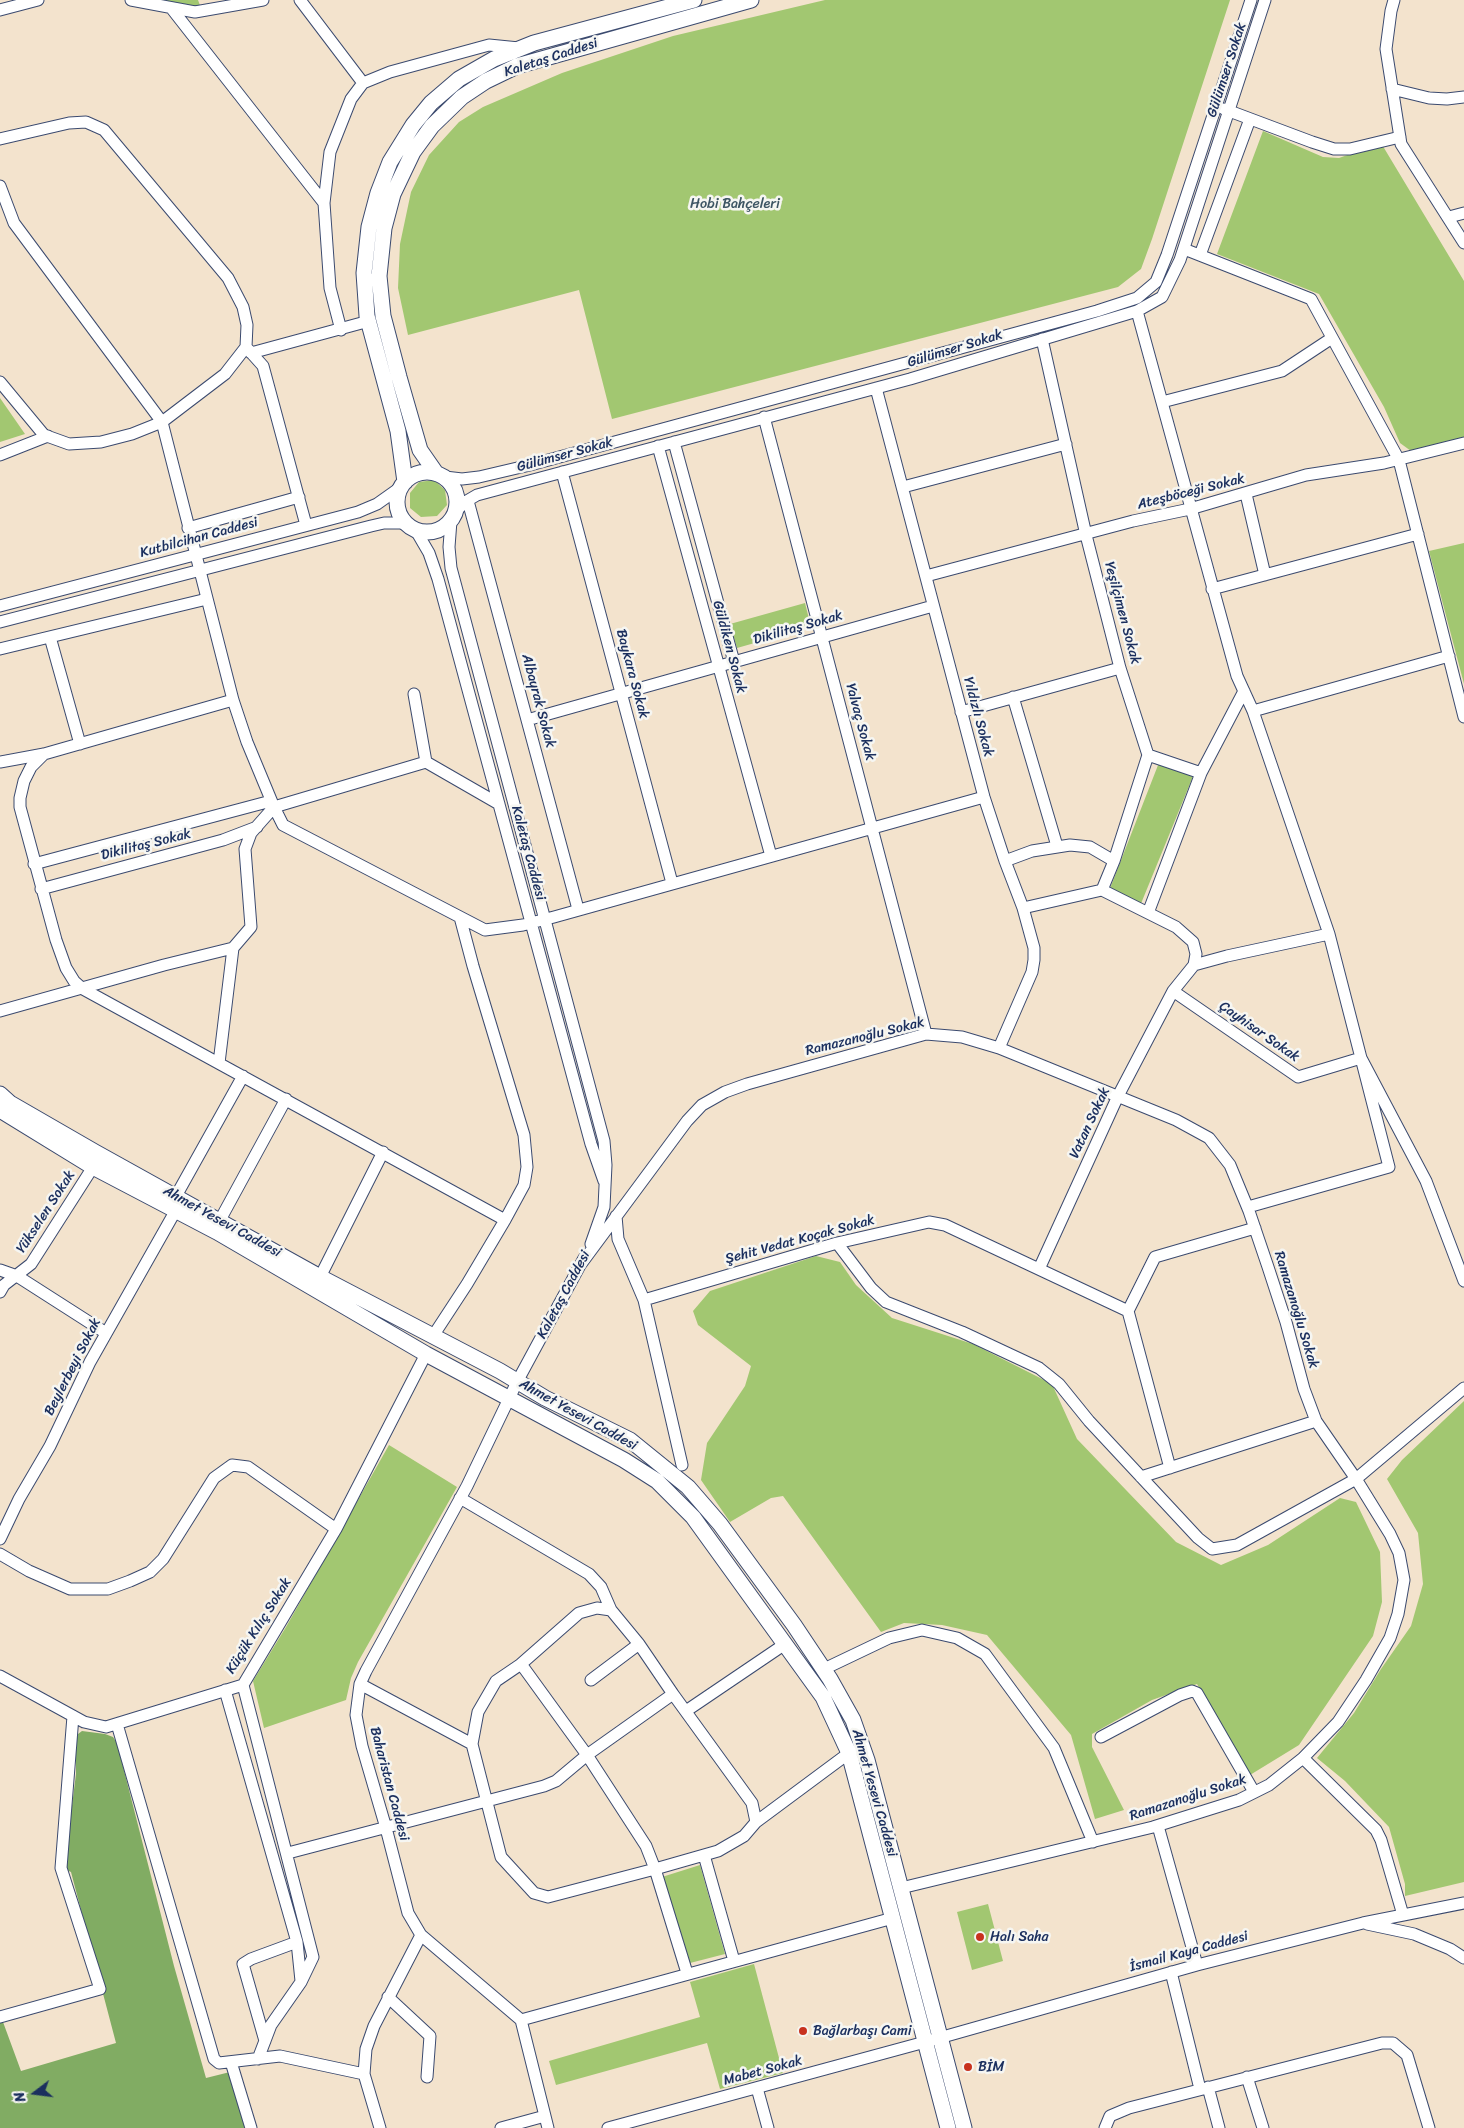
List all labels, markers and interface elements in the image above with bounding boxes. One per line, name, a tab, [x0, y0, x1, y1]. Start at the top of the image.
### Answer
street label: Gülümser Sokak	[1204, 21, 1250, 119]
street label: Kaletaş Caddesi	[502, 35, 600, 81]
park label: Hobi Bahçeleri	[690, 196, 780, 212]
street label: Gülümser Sokak	[905, 327, 1005, 371]
street label: Gülümser Sokak	[515, 434, 615, 476]
street label: Ateşböceği Sokak	[1136, 471, 1246, 513]
street label: Kutbilcihan Caddesi	[138, 514, 260, 562]
street label: Yeşilçimen Sokak	[1100, 560, 1144, 666]
street label: Güldiken Sokak	[709, 599, 749, 695]
street label: Dikilitaş Sokak	[751, 607, 845, 649]
street label: Baykara Sokak	[612, 627, 652, 721]
street label: Albayrak Sokak	[517, 652, 559, 750]
street label: Yıldızlı Sokak	[959, 675, 997, 759]
street label: Yalvaç Sokak	[842, 682, 878, 762]
street label: Kaletaş Caddesi	[507, 804, 549, 902]
street label: Dikilitaş Sokak	[99, 826, 193, 864]
street label: Çayhisar Sokak	[1216, 998, 1302, 1066]
street label: Ramazanoğlu Sokak	[804, 1014, 926, 1060]
street label: Vatan Sokak	[1066, 1085, 1114, 1161]
street label: Yükselen Sokak	[13, 1168, 79, 1256]
street label: Ahmet Yesevi Caddesi	[160, 1183, 284, 1261]
street label: Şehit Vedat Koçak Sokak	[723, 1212, 877, 1268]
street label: Kaletaş Caddesi	[534, 1248, 594, 1342]
street label: Ramazanoğlu Sokak	[1270, 1249, 1322, 1371]
street label: Beylerbeyi Sokak	[41, 1315, 105, 1419]
street label: Ahmet Yesevi Caddesi	[516, 1376, 640, 1454]
street label: Küçük Kılıç Sokak	[223, 1575, 295, 1677]
street label: Baharistan Caddesi	[366, 1725, 412, 1843]
street label: Ahmet Yesevi Caddesi	[848, 1727, 900, 1859]
street label: Ramazanoğlu Sokak	[1128, 1771, 1248, 1825]
street label: İsmail Kaya Caddesi	[1128, 1928, 1250, 1976]
place label: Halı Saha	[990, 1929, 1049, 1945]
marker: Halı Saha	[974, 1931, 986, 1943]
place label: Bağlarbaşı Cami	[813, 2023, 912, 2039]
marker: Bağlarbaşı Cami	[797, 2025, 809, 2037]
street label: Mabet Sokak	[722, 2052, 804, 2090]
place label: BİM	[978, 2059, 1004, 2075]
marker: BİM	[962, 2061, 974, 2073]
north arrow	[10, 2068, 60, 2118]
text: N	[7, 2089, 33, 2105]

